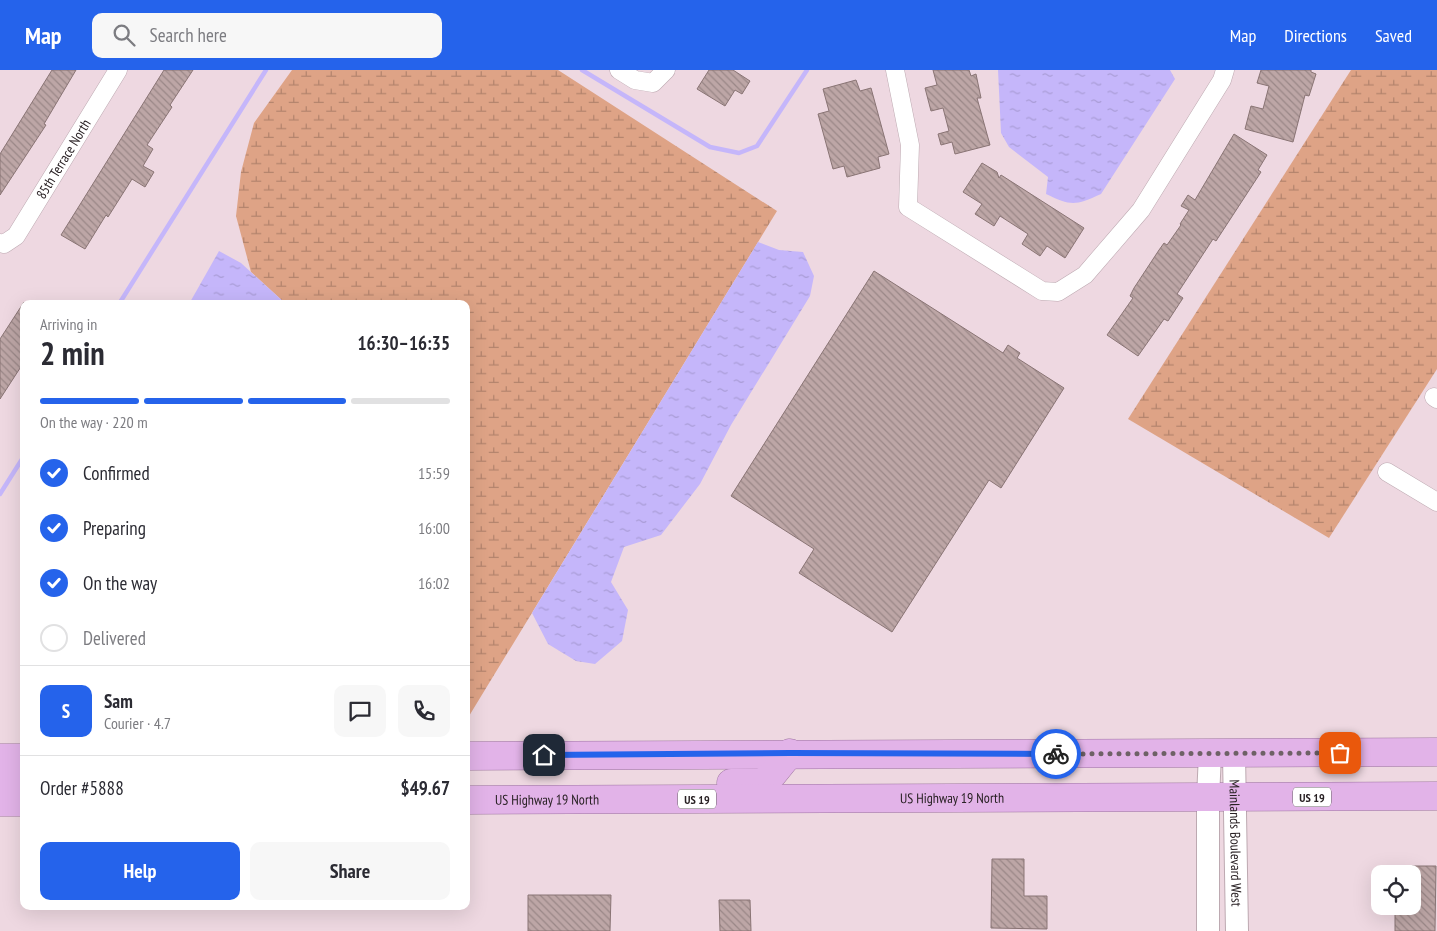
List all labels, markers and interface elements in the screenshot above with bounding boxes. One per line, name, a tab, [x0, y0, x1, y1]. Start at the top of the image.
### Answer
search box	[92, 13, 442, 58]
text: Map	[25, 20, 62, 51]
icon: search	[110, 21, 138, 49]
text: Search here	[150, 23, 227, 47]
text: Map	[1230, 24, 1256, 47]
text: Directions	[1284, 24, 1347, 47]
text: Saved	[1375, 24, 1412, 47]
street label: 85th Terrace North	[32, 116, 95, 202]
text: Arriving in	[40, 314, 97, 334]
text: 16:30–16:35	[357, 331, 450, 355]
text: 2 min	[40, 332, 105, 374]
text: On the way · 220 m	[40, 412, 148, 432]
icon: check	[40, 459, 68, 487]
text: Confirmed	[83, 461, 150, 485]
text: 15:59	[418, 463, 450, 483]
icon: check	[40, 514, 68, 542]
text: Preparing	[83, 516, 146, 540]
text: 16:00	[418, 518, 450, 538]
icon: check	[40, 569, 68, 597]
text: On the way	[83, 571, 157, 595]
text: 16:02	[418, 573, 450, 593]
text: Delivered	[83, 626, 146, 650]
button: chat	[334, 685, 386, 737]
button: phone	[398, 685, 450, 737]
text: Sam	[104, 689, 133, 713]
text: S	[62, 699, 70, 723]
text: Courier · 4.7	[104, 713, 171, 733]
courier	[1031, 729, 1081, 779]
pin	[1319, 732, 1361, 774]
pin	[523, 734, 565, 776]
icon: bag	[1326, 739, 1354, 767]
icon: bike	[1042, 740, 1070, 768]
icon: home	[530, 741, 558, 769]
text: Order #5888	[40, 776, 124, 800]
text: $49.67	[401, 776, 450, 800]
street label: Mainlands Boulevard West	[1225, 779, 1246, 907]
road number: US 19	[1293, 788, 1331, 806]
street label: US Highway 19 North	[900, 789, 1004, 807]
street label: US Highway 19 North	[495, 790, 599, 809]
road number: US 19	[678, 790, 716, 809]
button: Help	[40, 842, 240, 900]
button: Share	[250, 842, 450, 900]
map controls	[1371, 865, 1421, 915]
button: locate	[1371, 865, 1421, 915]

